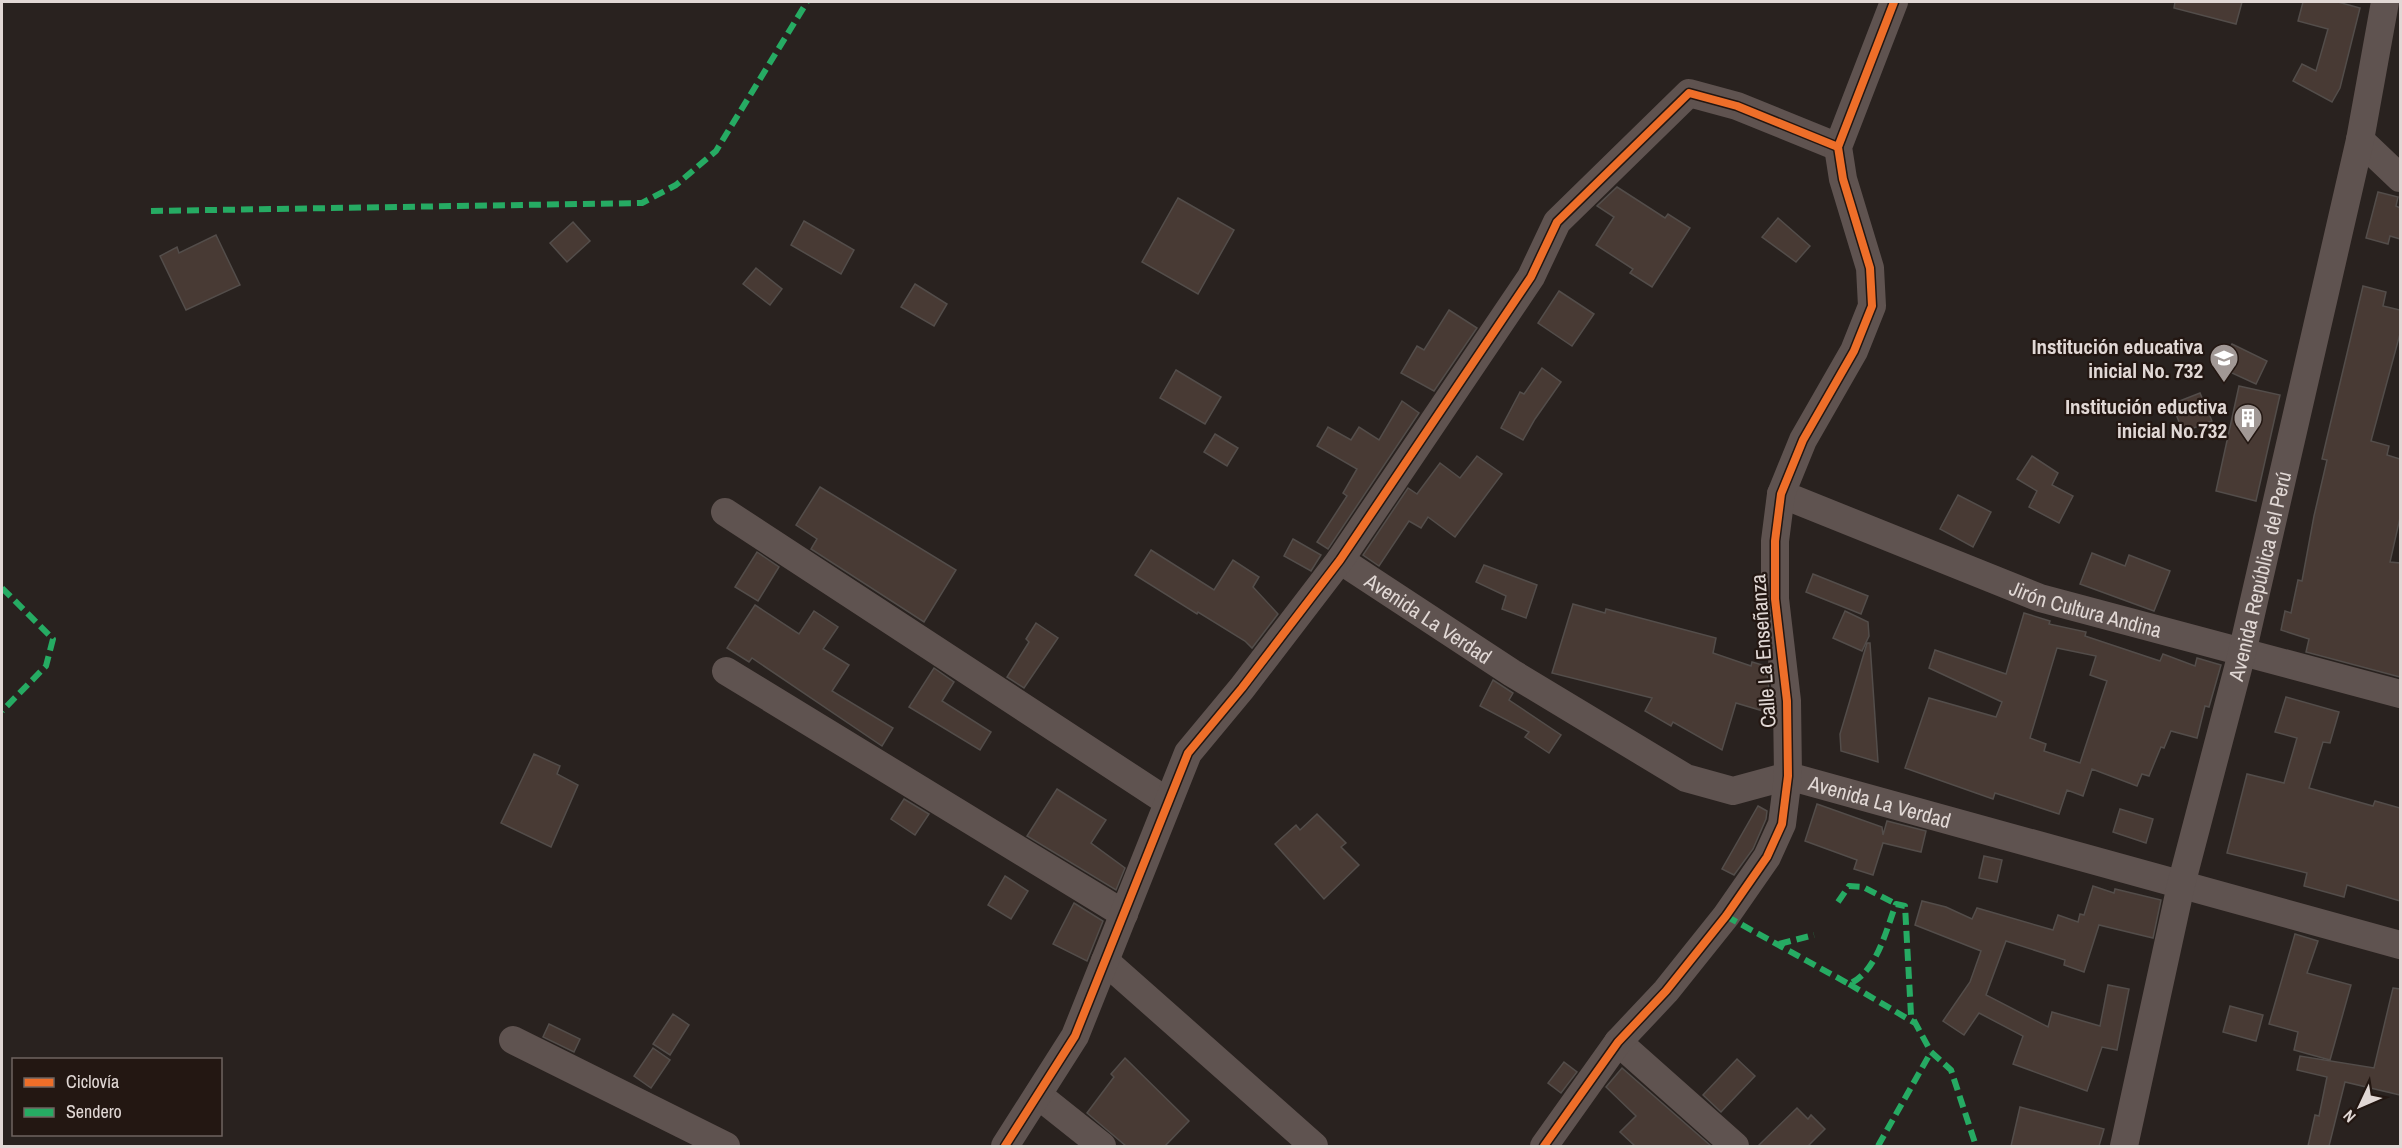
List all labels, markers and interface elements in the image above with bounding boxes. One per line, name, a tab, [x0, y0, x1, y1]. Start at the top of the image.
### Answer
place label: Institución educativa inicial No. 732	[2032, 332, 2203, 385]
school or university icon: Institución educativa inicial No. 732	[2208, 342, 2240, 384]
place label: Institución eductiva inicial No.732	[2065, 392, 2227, 445]
building icon: Institución eductiva inicial No.732	[2232, 402, 2264, 444]
street label: Avenida República del Perú	[2221, 468, 2298, 685]
street label: Avenida La Verdad	[1359, 565, 1498, 670]
street label: Calle La Enseñanza	[1743, 573, 1783, 729]
street label: Jirón Cultura Andina	[2005, 573, 2165, 644]
street label: Avenida La Verdad	[1804, 768, 1954, 835]
legend	[12, 1058, 222, 1136]
text: Ciclovía	[66, 1069, 119, 1094]
north arrow	[2330, 1076, 2390, 1136]
text: Sendero	[66, 1099, 122, 1124]
text: N	[2338, 1105, 2360, 1127]

